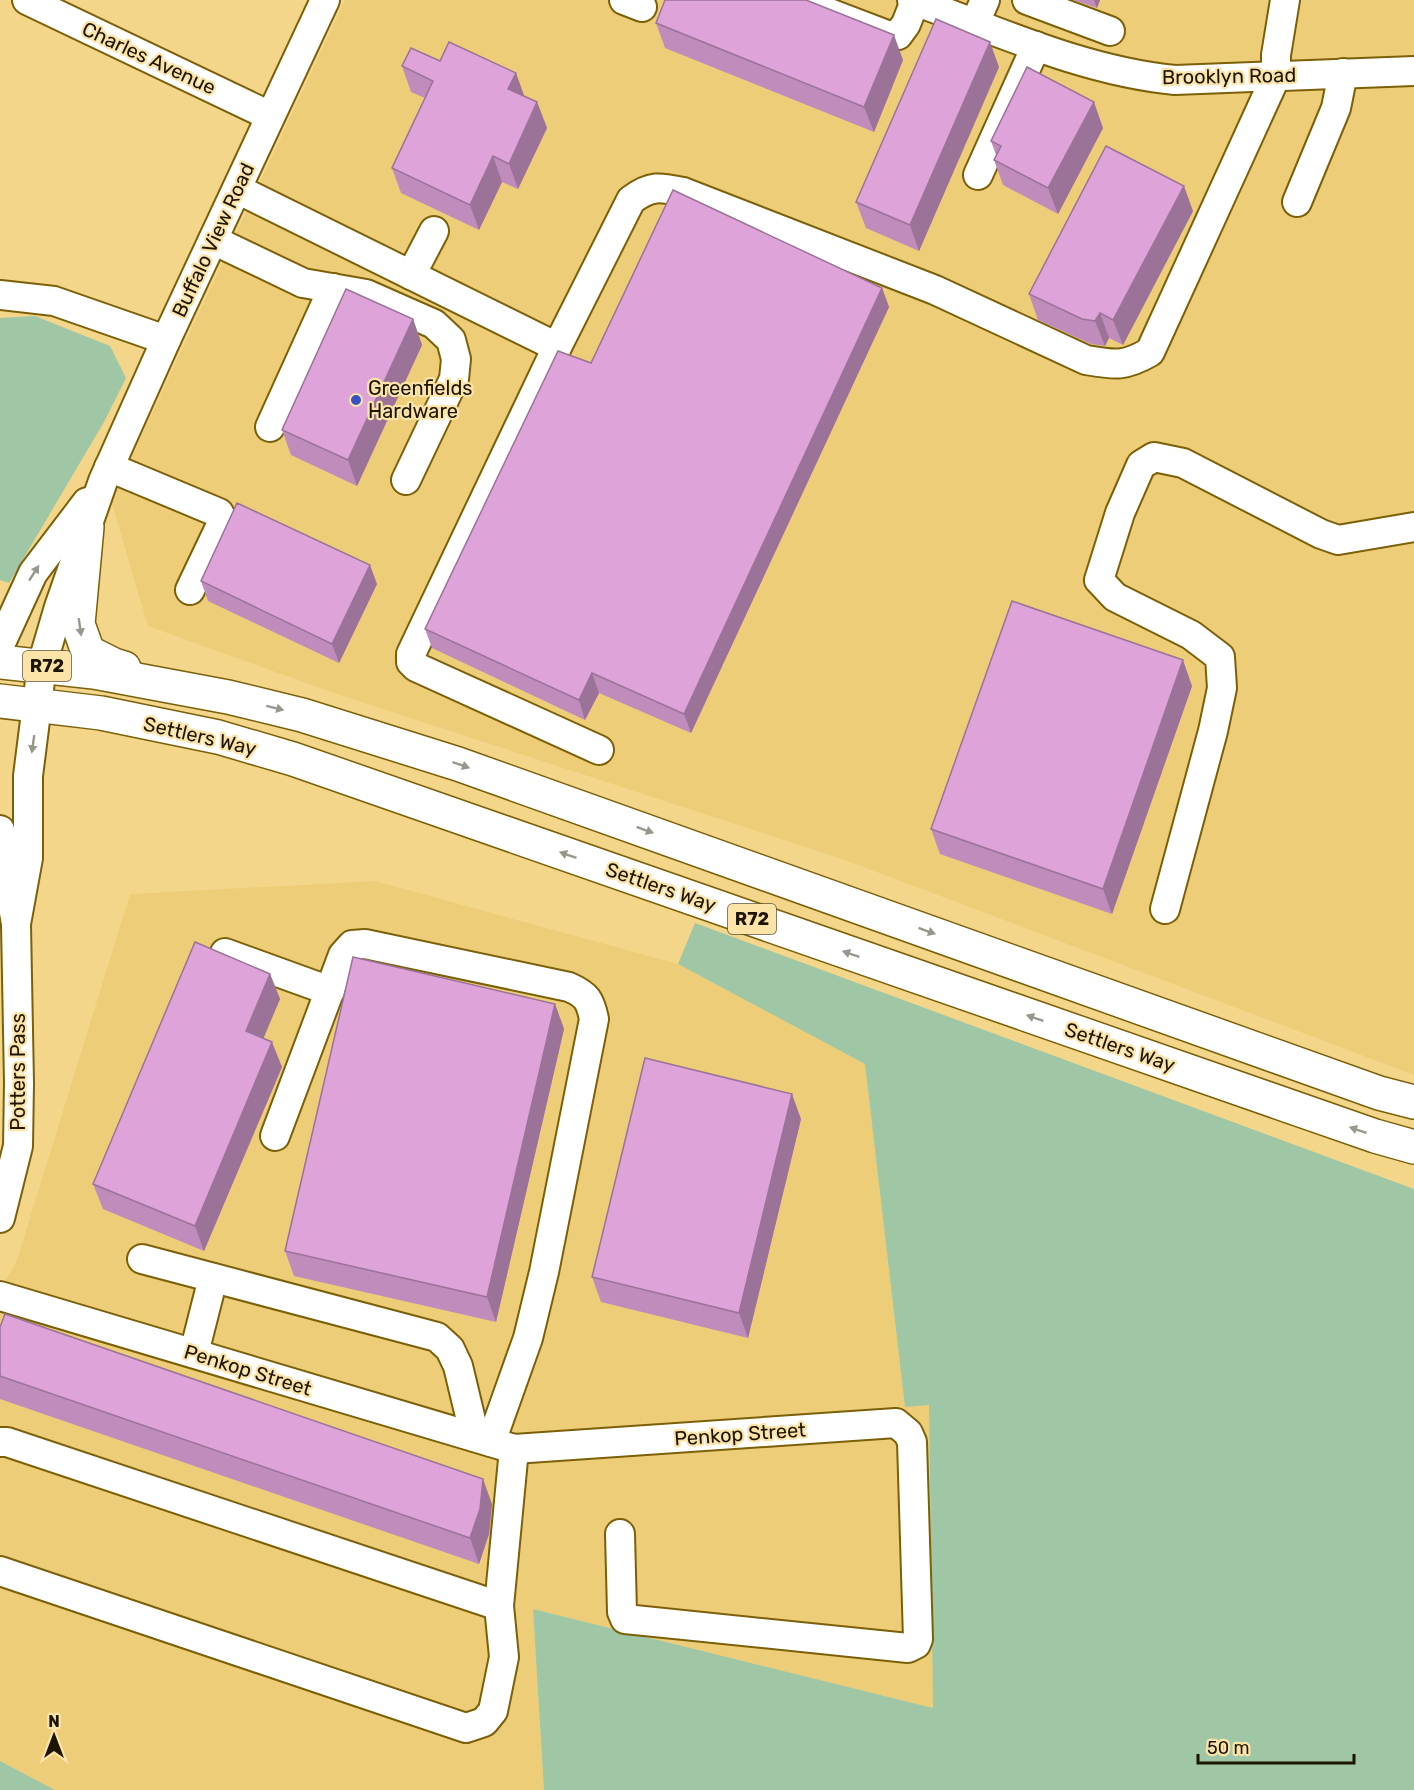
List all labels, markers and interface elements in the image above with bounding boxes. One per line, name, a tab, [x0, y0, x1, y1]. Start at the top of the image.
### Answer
street label: Charles Avenue	[78, 17, 220, 99]
street label: Brooklyn Road	[1162, 63, 1296, 89]
street label: Buffalo View Road	[167, 159, 259, 321]
place label: Greenfields Hardware	[368, 376, 473, 423]
marker: Greenfields Hardware	[349, 393, 363, 407]
one-way arrow	[28, 565, 39, 581]
one-way arrow	[75, 618, 84, 637]
road number: R72	[23, 651, 71, 681]
one-way arrow	[266, 704, 284, 714]
street label: Settlers Way	[141, 711, 259, 761]
one-way arrow	[28, 735, 37, 754]
one-way arrow	[452, 760, 470, 770]
one-way arrow	[636, 826, 654, 836]
one-way arrow	[559, 849, 577, 859]
street label: Settlers Way	[603, 857, 719, 917]
road number: R72	[728, 904, 776, 934]
one-way arrow	[919, 927, 937, 937]
one-way arrow	[842, 948, 860, 958]
one-way arrow	[1026, 1012, 1044, 1022]
street label: Potters Pass	[6, 1013, 30, 1131]
street label: Settlers Way	[1062, 1017, 1178, 1077]
one-way arrow	[1349, 1125, 1367, 1135]
street label: Penkop Street	[181, 1339, 315, 1401]
street label: Penkop Street	[673, 1417, 807, 1451]
north arrow	[24, 1706, 84, 1766]
text: N	[48, 1712, 60, 1731]
scale bar	[1198, 1727, 1354, 1765]
text: 50 m	[1207, 1737, 1250, 1759]

